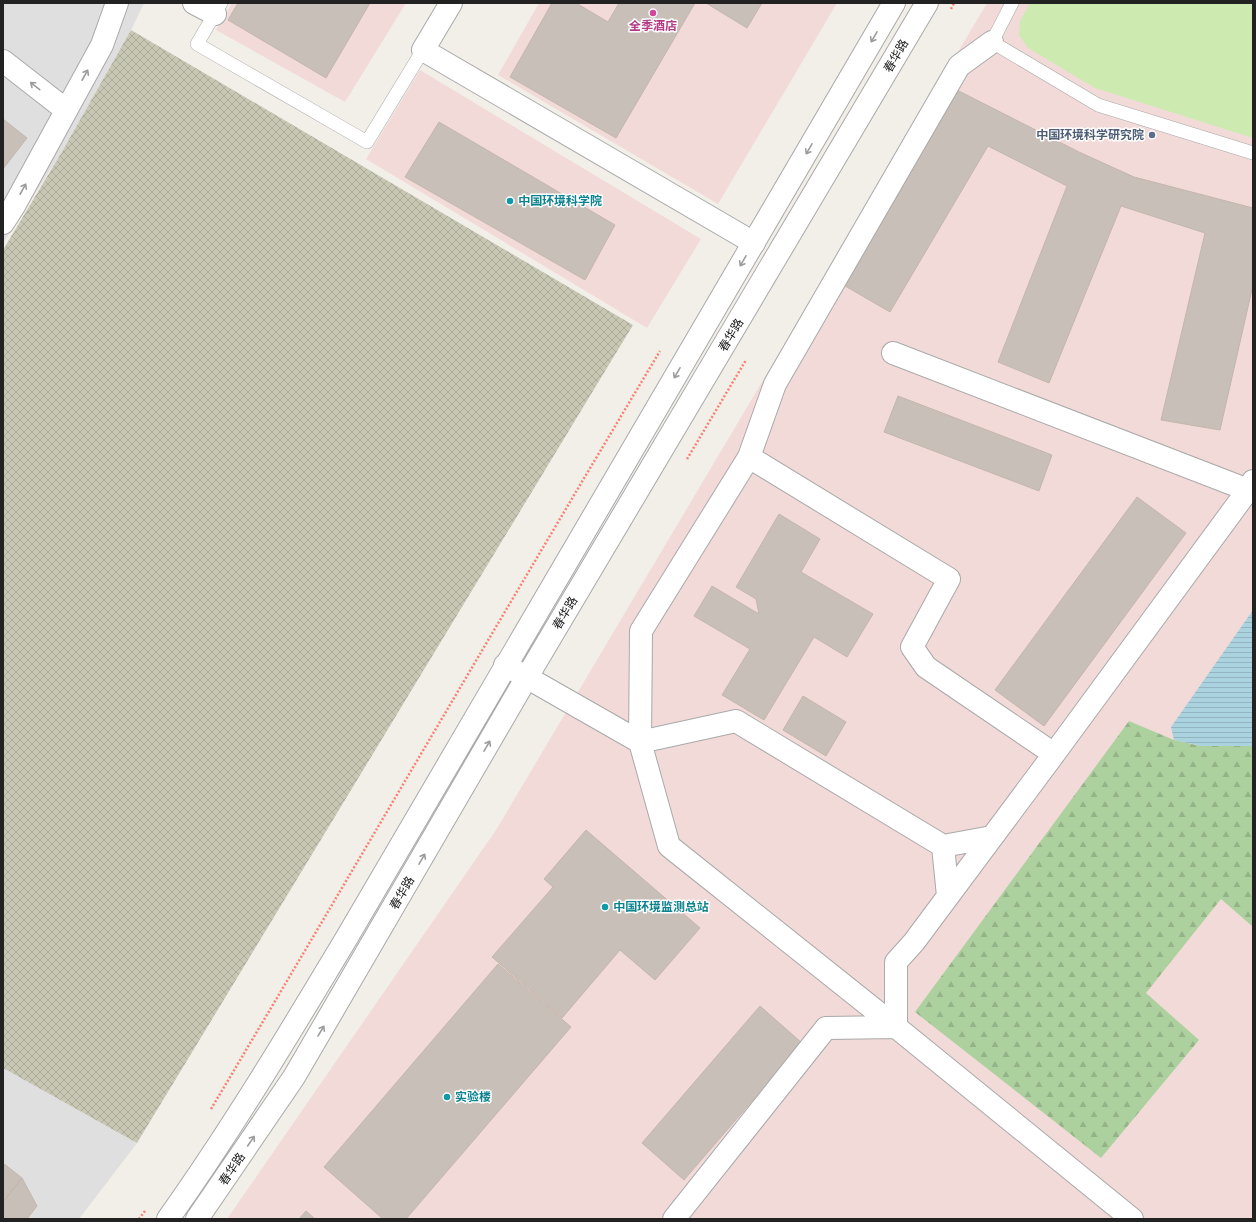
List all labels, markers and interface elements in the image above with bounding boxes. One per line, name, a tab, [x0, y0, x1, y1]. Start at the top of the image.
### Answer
marker: 全季酒店	[648, 8, 658, 18]
place label: 全季酒店	[629, 18, 677, 34]
one-way arrow	[870, 31, 878, 43]
street label: 春华路	[880, 36, 912, 76]
one-way arrow	[82, 69, 90, 81]
one-way arrow	[30, 82, 41, 90]
place label: 中国环境科学研究院	[1036, 127, 1144, 143]
marker: 中国环境科学研究院	[1147, 130, 1157, 140]
one-way arrow	[804, 143, 812, 155]
one-way arrow	[20, 183, 27, 195]
place label: 中国环境科学院	[518, 193, 602, 209]
marker: 中国环境科学院	[505, 196, 515, 206]
one-way arrow	[738, 255, 746, 267]
street label: 春华路	[715, 315, 747, 355]
one-way arrow	[673, 367, 681, 378]
street label: 春华路	[549, 593, 581, 633]
one-way arrow	[484, 740, 492, 752]
one-way arrow	[418, 853, 426, 865]
street label: 春华路	[386, 873, 418, 913]
place label: 中国环境监测总站	[613, 899, 709, 915]
marker: 中国环境监测总站	[600, 902, 610, 912]
one-way arrow	[317, 1026, 325, 1037]
place label: 实验楼	[455, 1089, 491, 1105]
marker: 实验楼	[442, 1092, 452, 1102]
one-way arrow	[247, 1136, 255, 1147]
street label: 春华路	[215, 1150, 249, 1188]

